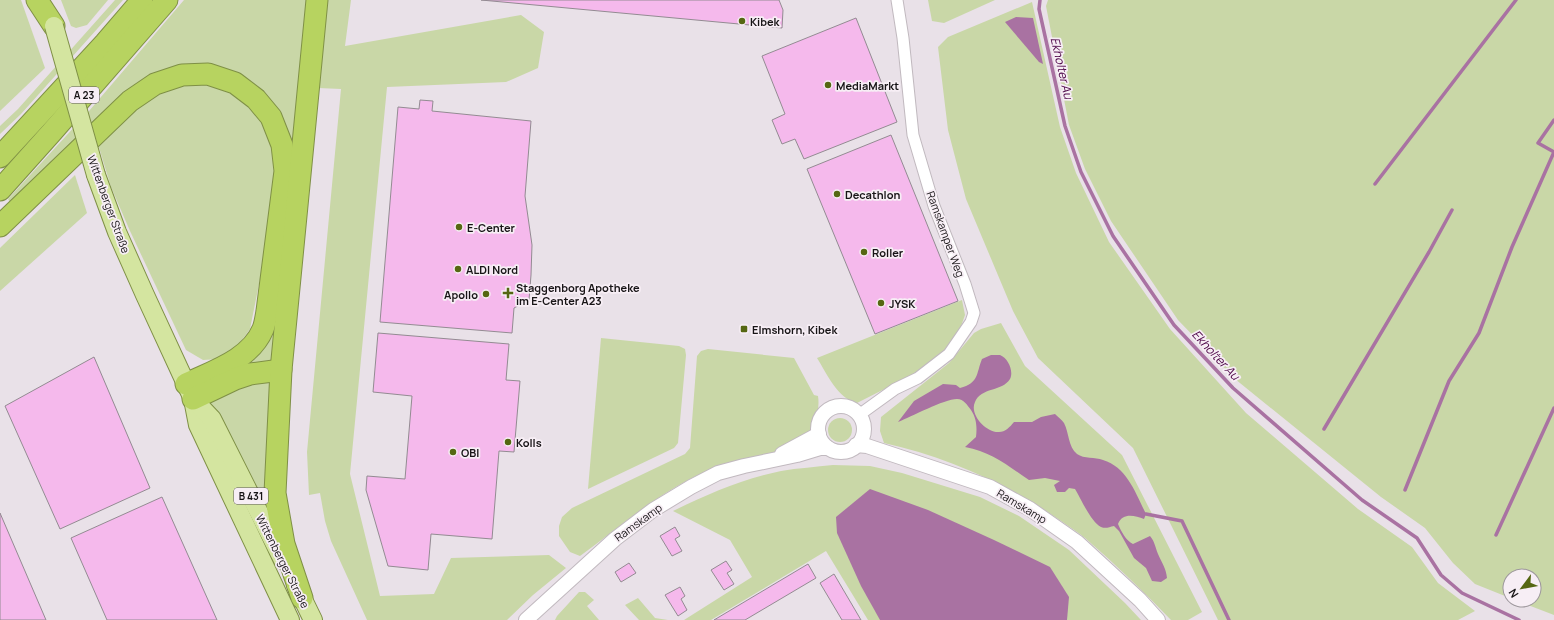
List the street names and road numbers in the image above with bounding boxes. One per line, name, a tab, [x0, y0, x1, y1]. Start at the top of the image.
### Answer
road number: A 23	[69, 87, 99, 103]
street label: Wittenberger Straße	[84, 153, 134, 256]
street label: Ramskamper Weg	[923, 189, 969, 279]
street label: Ramskamp	[994, 485, 1050, 527]
road number: B 431	[234, 488, 268, 504]
street label: Ramskamp	[611, 499, 665, 544]
street label: Wittenberger Straße	[253, 512, 313, 611]

